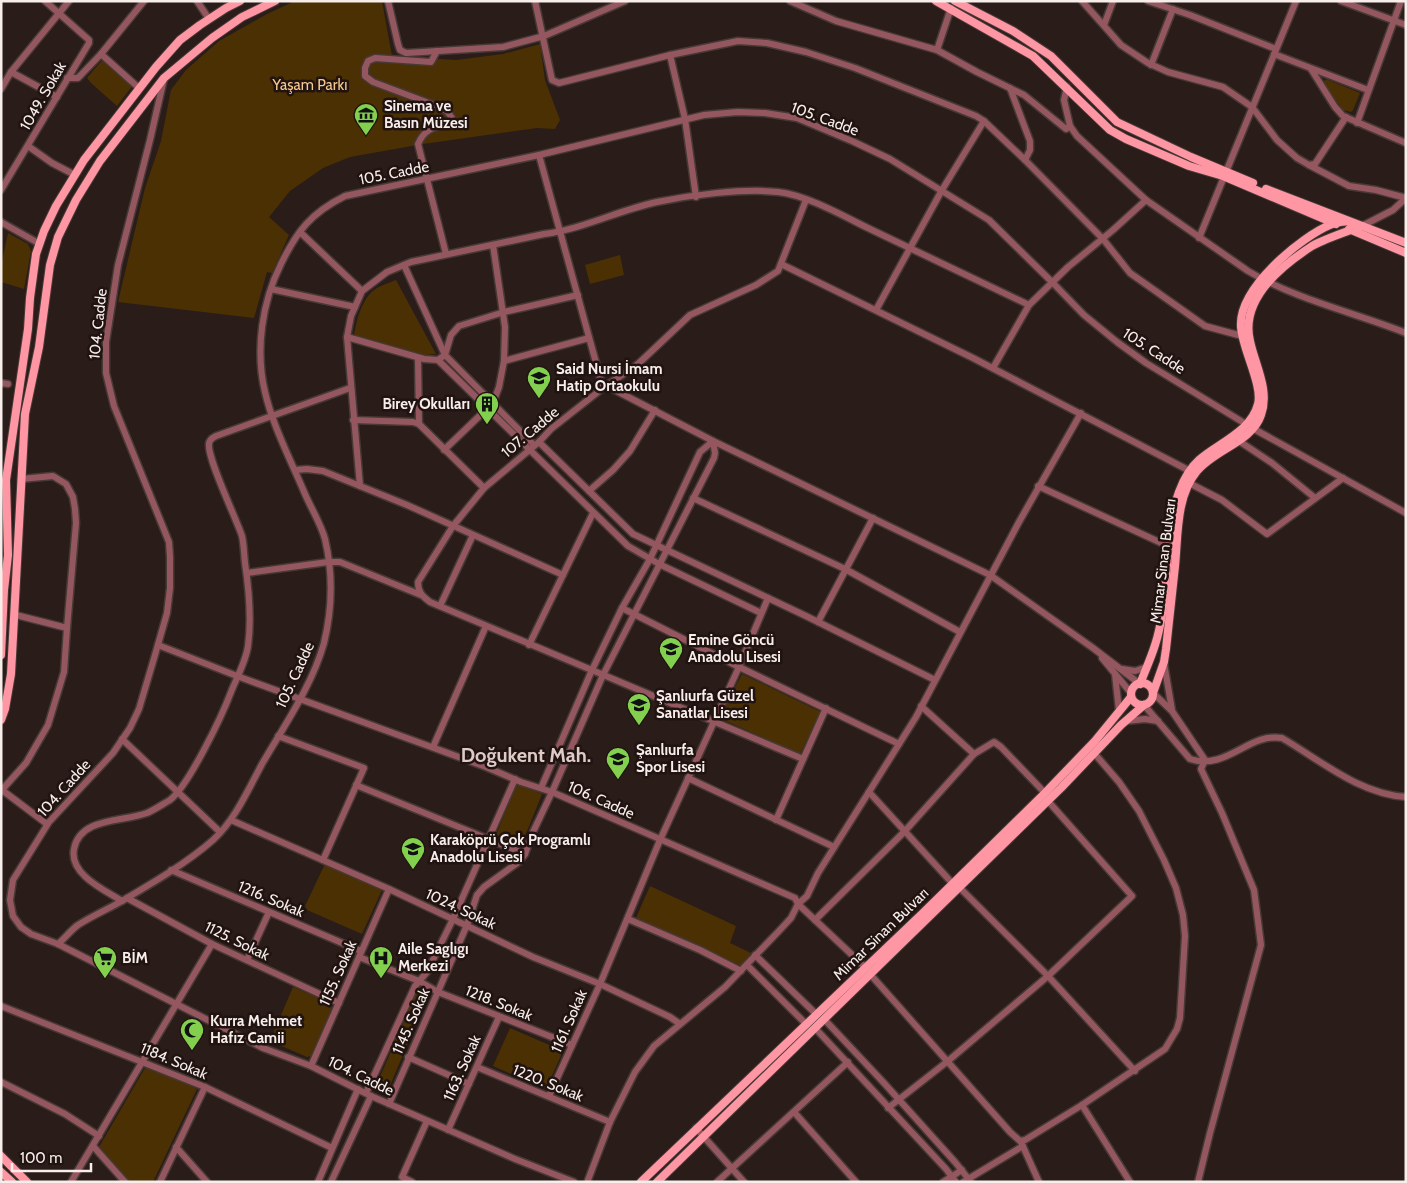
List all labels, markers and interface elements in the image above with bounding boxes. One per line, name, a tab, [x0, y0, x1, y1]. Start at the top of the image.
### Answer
street label: 1049. Sokak	[16, 58, 70, 134]
park label: Yaşam Parkı	[272, 76, 347, 94]
place label: Sinema ve Basın Müzesi	[384, 97, 468, 132]
street label: 105. Cadde	[789, 98, 862, 140]
museum icon: Sinema ve Basın Müzesi	[353, 102, 379, 136]
street label: 105. Cadde	[358, 157, 431, 189]
street label: 104. Cadde	[85, 287, 111, 360]
street label: 105. Cadde	[1119, 324, 1189, 378]
place label: Said Nursi İmam Hatip Ortaokulu	[556, 360, 662, 395]
school or university icon: Said Nursi İmam Hatip Ortaokulu	[526, 365, 552, 399]
building icon: Birey Okulları	[474, 391, 500, 425]
place label: Birey Okulları	[382, 395, 470, 413]
street label: 107. Cadde	[498, 403, 563, 461]
street label: Mimar Sinan Bulvarı	[1146, 498, 1180, 624]
place label: Emine Göncü Anadolu Lisesi	[688, 631, 781, 666]
school or university icon: Emine Göncü Anadolu Lisesi	[658, 636, 684, 670]
street label: 105. Cadde	[272, 639, 318, 711]
place label: Şanlıurfa Güzel Sanatlar Lisesi	[656, 687, 754, 722]
school or university icon: Şanlıurfa Güzel Sanatlar Lisesi	[626, 692, 652, 726]
place label: Şanlıurfa Spor Lisesi	[636, 741, 705, 776]
district label: Doğukent Mah.	[461, 743, 591, 767]
school or university icon: Şanlıurfa Spor Lisesi	[605, 746, 631, 780]
street label: 104. Cadde	[34, 755, 95, 820]
street label: 106. Cadde	[565, 777, 637, 823]
place label: Karaköprü Çok Programlı Anadolu Lisesi	[430, 831, 591, 866]
school or university icon: Karaköprü Çok Programlı Anadolu Lisesi	[400, 836, 426, 870]
street label: 1216. Sokak	[235, 877, 307, 921]
street label: Mimar Sinan Bulvarı	[830, 884, 932, 984]
street label: 1024. Sokak	[423, 885, 499, 933]
street label: 1125. Sokak	[202, 918, 273, 965]
street label: 1155. Sokak	[316, 937, 361, 1009]
place label: Aile Saglıgı Merkezi	[398, 940, 469, 975]
supermarket icon: BİM	[92, 945, 118, 979]
hospital icon: Aile Saglıgı Merkezi	[368, 945, 394, 979]
place label: BİM	[122, 949, 148, 967]
street label: 1218. Sokak	[463, 981, 535, 1025]
street label: 1145. Sokak	[388, 985, 434, 1057]
street label: 1161. Sokak	[547, 986, 591, 1055]
place label: Kurra Mehmet Hafız Camii	[210, 1012, 302, 1047]
mosque icon: Kurra Mehmet Hafız Camii	[179, 1017, 205, 1051]
street label: 1163. Sokak	[439, 1032, 485, 1104]
street label: 1184. Sokak	[138, 1039, 211, 1083]
street label: 104. Cadde	[325, 1052, 397, 1100]
street label: 1220. Sokak	[510, 1061, 586, 1105]
scale bar	[12, 1140, 91, 1172]
text: 100 m	[20, 1149, 62, 1167]

